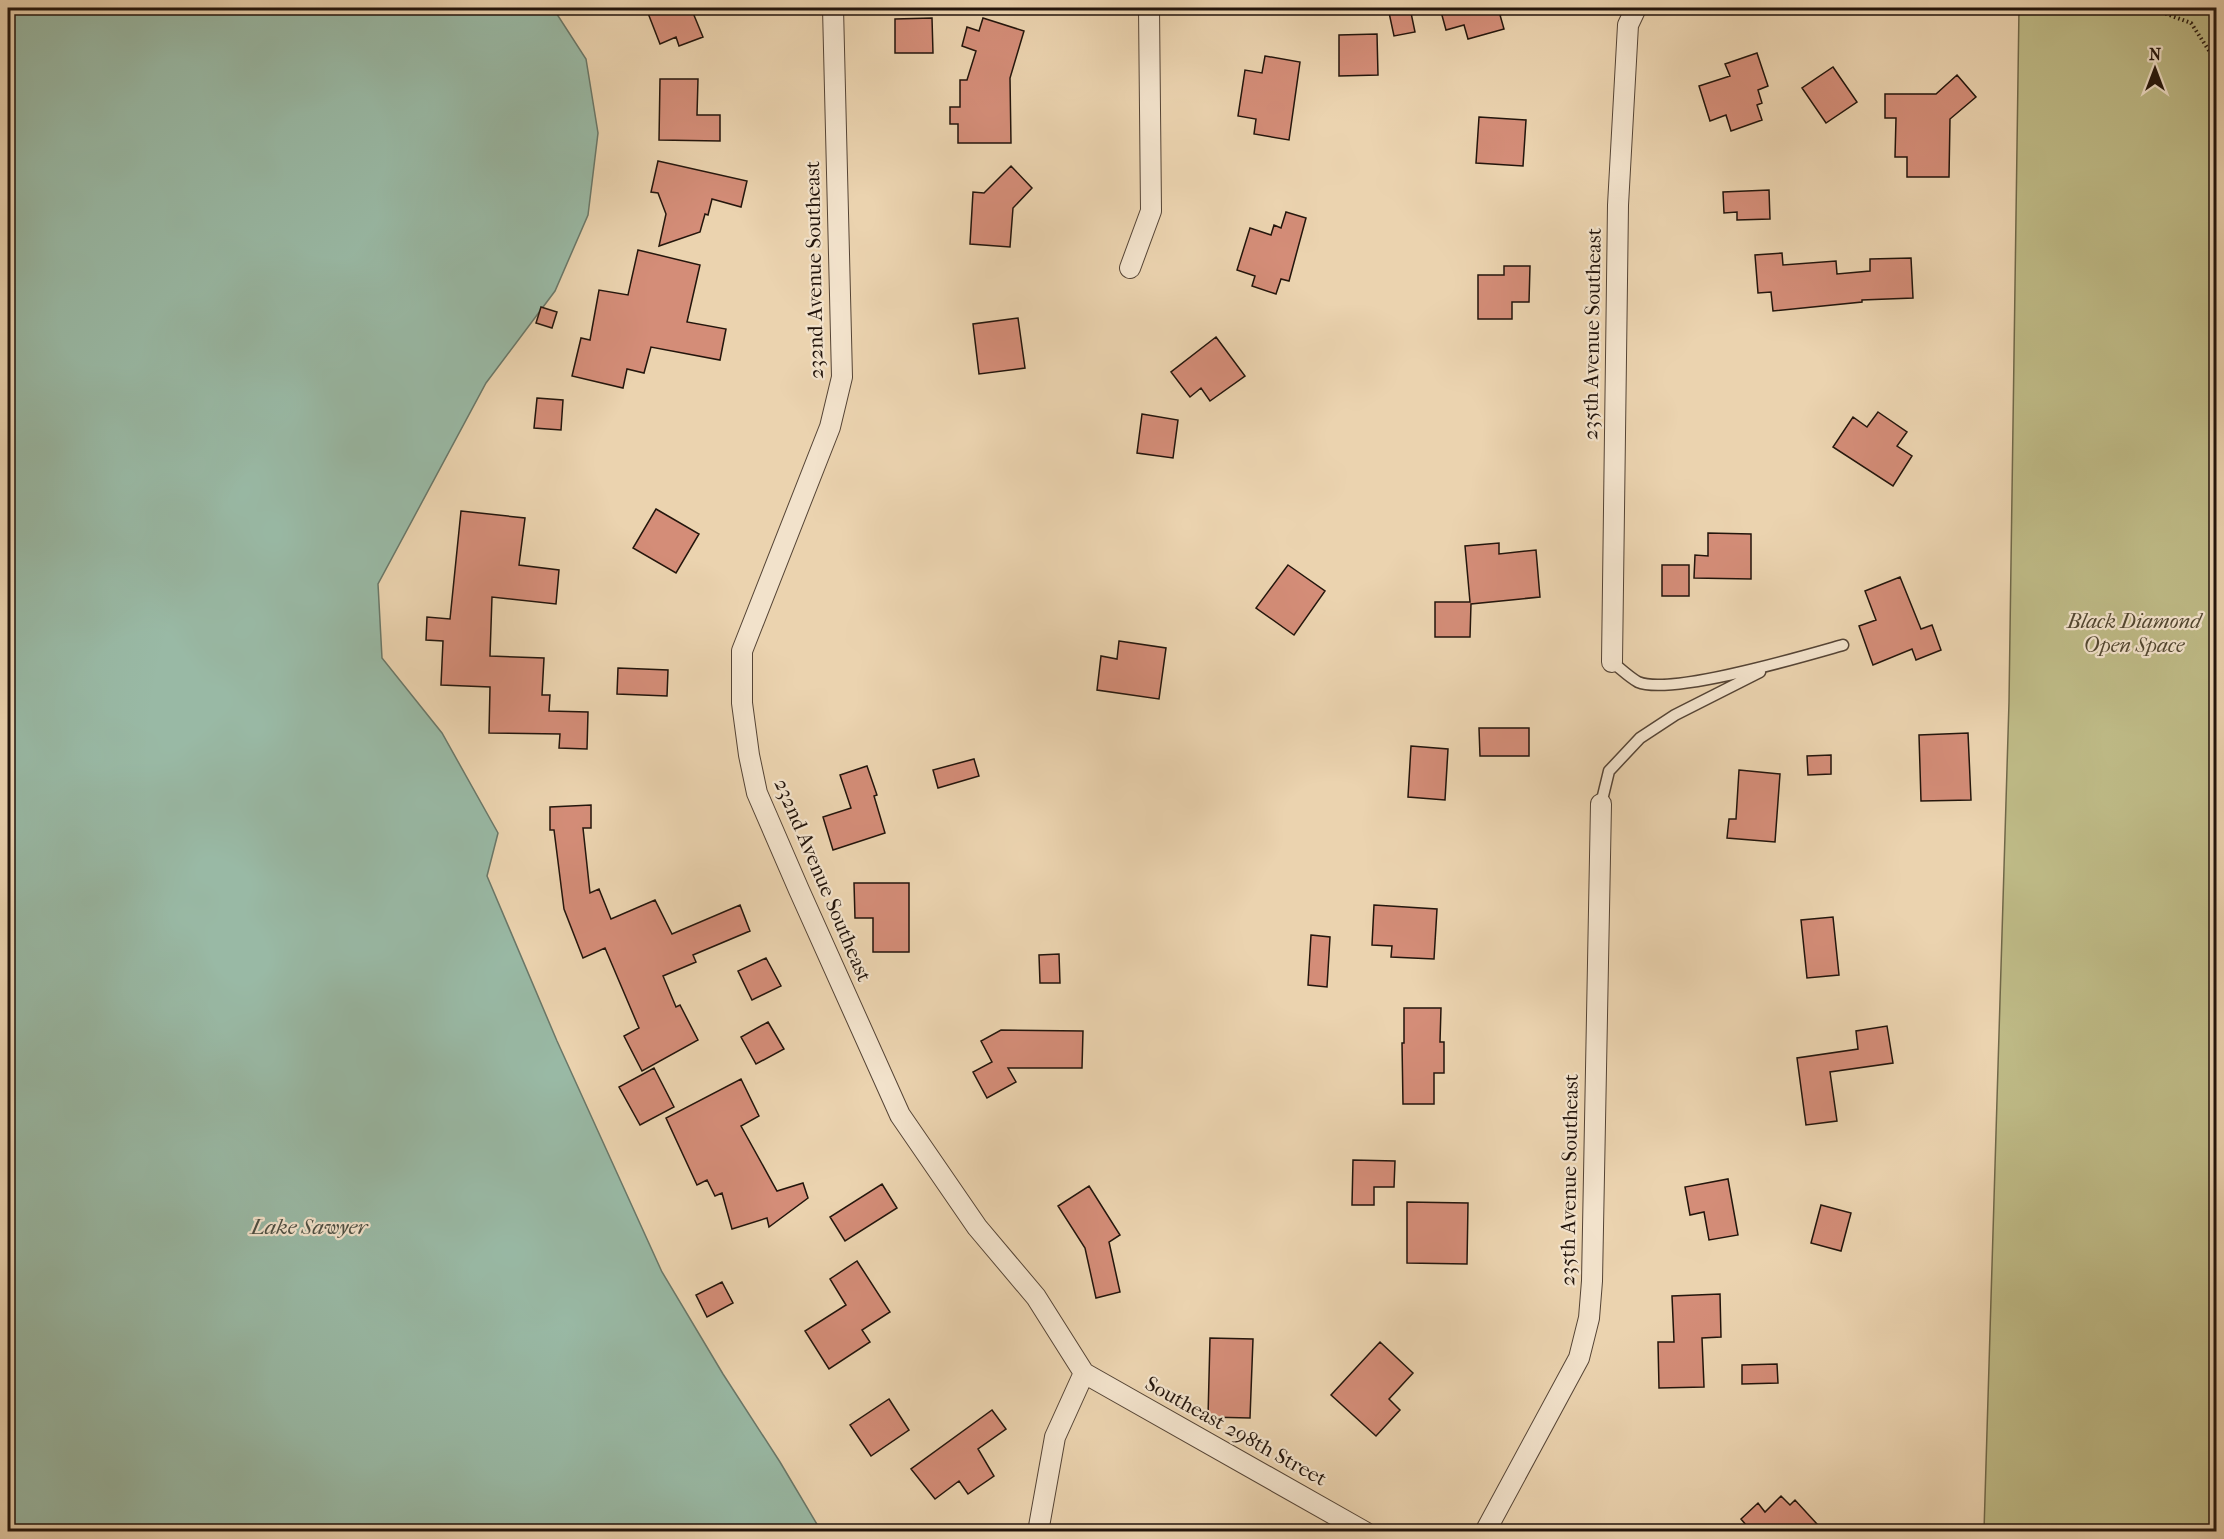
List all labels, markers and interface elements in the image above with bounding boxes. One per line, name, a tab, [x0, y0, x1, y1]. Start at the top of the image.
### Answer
north arrow	[2125, 39, 2185, 99]
text: N	[2149, 45, 2162, 64]
street label: 232nd Avenue Southeast	[800, 160, 828, 379]
street label: 235th Avenue Southeast	[1578, 227, 1606, 440]
park label: Black Diamond Open Space	[2066, 609, 2203, 657]
street label: 232nd Avenue Southeast	[769, 775, 877, 986]
street label: 235th Avenue Southeast	[1555, 1073, 1583, 1286]
water label: Lake Sawyer	[249, 1214, 369, 1240]
street label: Southeast 298th Street	[1141, 1371, 1331, 1491]

